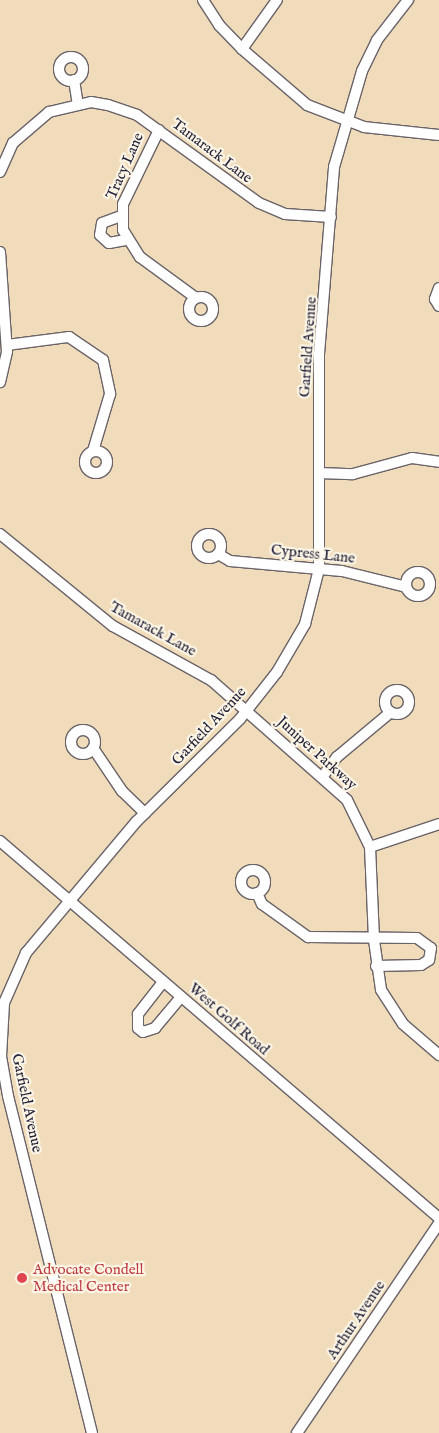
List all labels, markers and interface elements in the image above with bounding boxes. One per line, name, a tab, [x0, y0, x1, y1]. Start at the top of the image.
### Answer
street label: Tamarack Lane	[168, 115, 256, 187]
street label: Tracy Lane	[102, 130, 148, 202]
street label: Garfield Avenue	[296, 296, 320, 398]
street label: Cypress Lane	[270, 541, 356, 567]
street label: Tamarack Lane	[107, 598, 199, 660]
street label: Garfield Avenue	[168, 683, 250, 769]
street label: Juniper Parkway	[273, 712, 361, 794]
street label: West Golf Road	[185, 979, 273, 1059]
street label: Garfield Avenue	[8, 1052, 46, 1154]
place label: Advocate Condell Medical Center	[33, 1260, 144, 1295]
marker: Advocate Condell Medical Center	[15, 1271, 29, 1285]
street label: Arthur Avenue	[323, 1277, 389, 1363]

